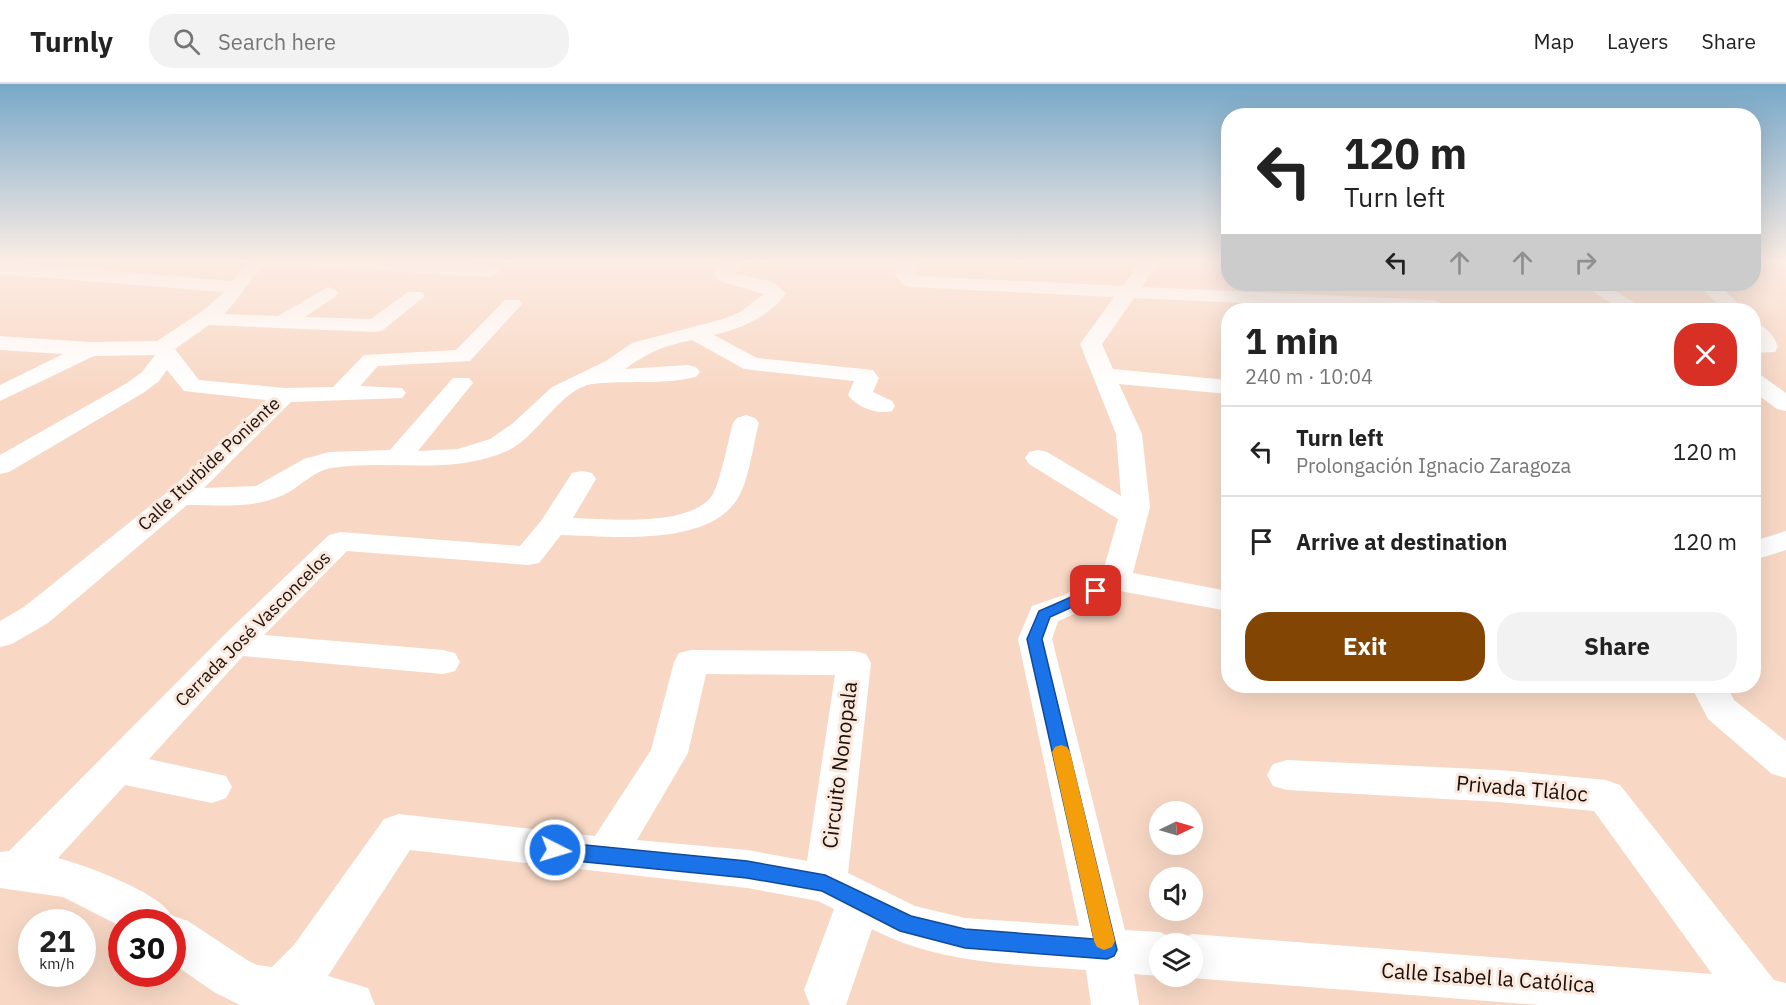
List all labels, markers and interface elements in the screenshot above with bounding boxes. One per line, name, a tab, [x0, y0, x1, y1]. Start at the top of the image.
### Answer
search box	[149, 14, 569, 68]
text: Turnly	[30, 23, 113, 60]
icon: search	[170, 25, 203, 58]
text: Search here	[218, 27, 336, 56]
text: Map	[1534, 27, 1574, 55]
text: Layers	[1607, 27, 1669, 55]
text: Share	[1702, 27, 1756, 55]
text: 120 m	[1344, 126, 1467, 181]
icon: left	[1245, 132, 1323, 210]
text: Turn left	[1344, 179, 1445, 214]
icon: left	[1380, 246, 1413, 279]
icon: ahead	[1443, 246, 1476, 279]
icon: ahead	[1506, 246, 1539, 279]
icon: right	[1569, 246, 1602, 279]
text: 1 min	[1245, 317, 1339, 364]
button: close	[1674, 323, 1737, 386]
text: 240 m · 10:04	[1245, 363, 1373, 390]
street label: Calle Iturbide Poniente	[133, 392, 285, 535]
text: Turn left	[1296, 423, 1384, 452]
icon: left	[1245, 435, 1278, 468]
text: 120 m	[1673, 437, 1737, 466]
text: Prolongación Ignacio Zaragoza	[1296, 452, 1571, 479]
icon: arrive	[1245, 525, 1278, 558]
text: Arrive at destination	[1296, 527, 1507, 556]
text: 120 m	[1673, 527, 1737, 556]
street label: Cerrada José Vasconcelos	[170, 546, 335, 711]
pin	[1070, 565, 1121, 616]
icon: arrive	[1079, 574, 1112, 607]
button: Exit	[1245, 612, 1485, 681]
button: Share	[1497, 612, 1737, 681]
street label: Circuito Nonopala	[815, 680, 863, 850]
street label: Privada Tláloc	[1455, 768, 1589, 808]
north arrow	[1149, 801, 1203, 855]
map controls	[1149, 801, 1203, 987]
position arrow	[523, 818, 587, 882]
button: sound	[1149, 867, 1203, 921]
speed limit sign: 30	[108, 909, 186, 987]
text: 21	[39, 921, 75, 960]
button: layers	[1149, 933, 1203, 987]
text: km/h	[39, 954, 75, 973]
street label: Calle Isabel la Católica	[1380, 956, 1596, 998]

